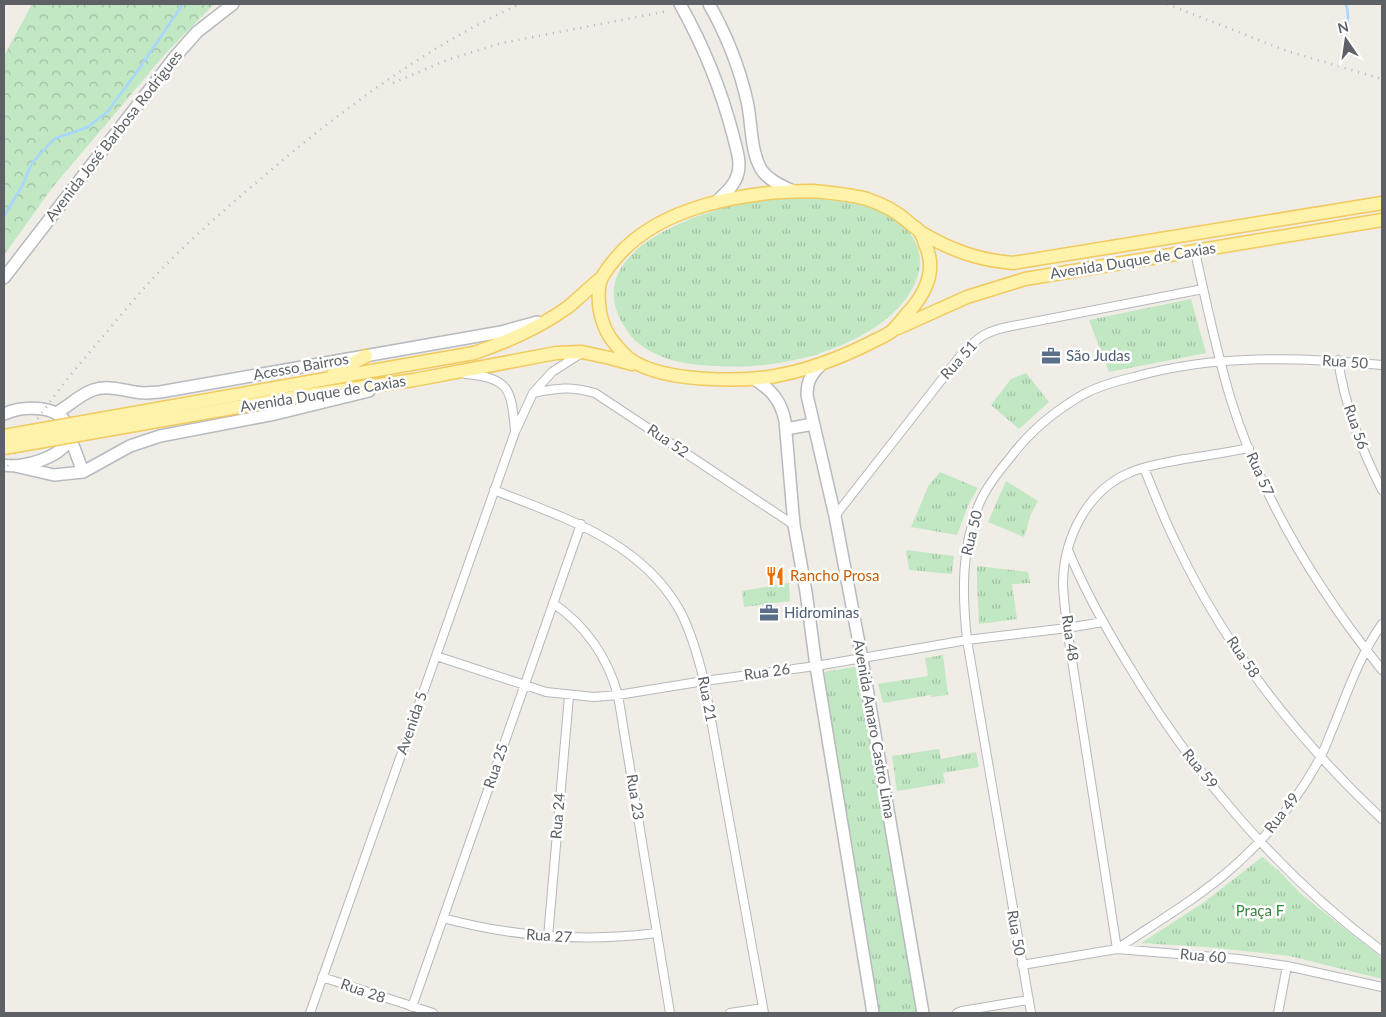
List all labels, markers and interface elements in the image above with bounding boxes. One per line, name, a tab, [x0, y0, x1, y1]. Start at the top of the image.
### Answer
north arrow	[1321, 15, 1371, 65]
text: N	[1336, 17, 1350, 36]
street label: Avenida José Barbosa Rodrigues	[41, 46, 185, 224]
street label: Avenida Duque de Caxias	[1049, 238, 1217, 282]
street label: Rua 51	[936, 336, 980, 383]
office icon: São Judas	[1040, 345, 1062, 367]
place label: São Judas	[1066, 346, 1130, 364]
street label: Acesso Bairros	[252, 349, 350, 383]
street label: Rua 50	[1321, 350, 1369, 372]
street label: Avenida Duque de Caxias	[239, 371, 407, 415]
street label: Rua 56	[1341, 402, 1373, 452]
street label: Rua 52	[644, 420, 693, 461]
street label: Rua 57	[1243, 449, 1279, 499]
street label: Rua 50	[957, 508, 985, 557]
restaurant icon: Rancho Prosa	[764, 565, 786, 587]
place label: Rancho Prosa	[790, 566, 879, 584]
office icon: Hidrominas	[758, 602, 780, 624]
place label: Hidrominas	[784, 603, 859, 621]
street label: Rua 48	[1059, 614, 1083, 662]
street label: Rua 58	[1223, 632, 1264, 681]
street label: Avenida Amaro Castro Lima	[850, 638, 900, 820]
street label: Rua 26	[743, 659, 791, 683]
street label: Rua 21	[695, 674, 721, 723]
street label: Avenida 5	[392, 689, 430, 757]
street label: Rua 25	[479, 741, 511, 790]
street label: Rua 59	[1179, 745, 1222, 792]
street label: Rua 23	[623, 773, 648, 821]
street label: Rua 49	[1260, 789, 1303, 836]
street label: Rua 24	[546, 792, 568, 840]
park label: Praça F	[1236, 901, 1284, 919]
street label: Rua 50	[1004, 909, 1030, 957]
street label: Rua 27	[525, 924, 573, 946]
street label: Rua 60	[1179, 944, 1227, 966]
street label: Rua 28	[339, 974, 388, 1006]

